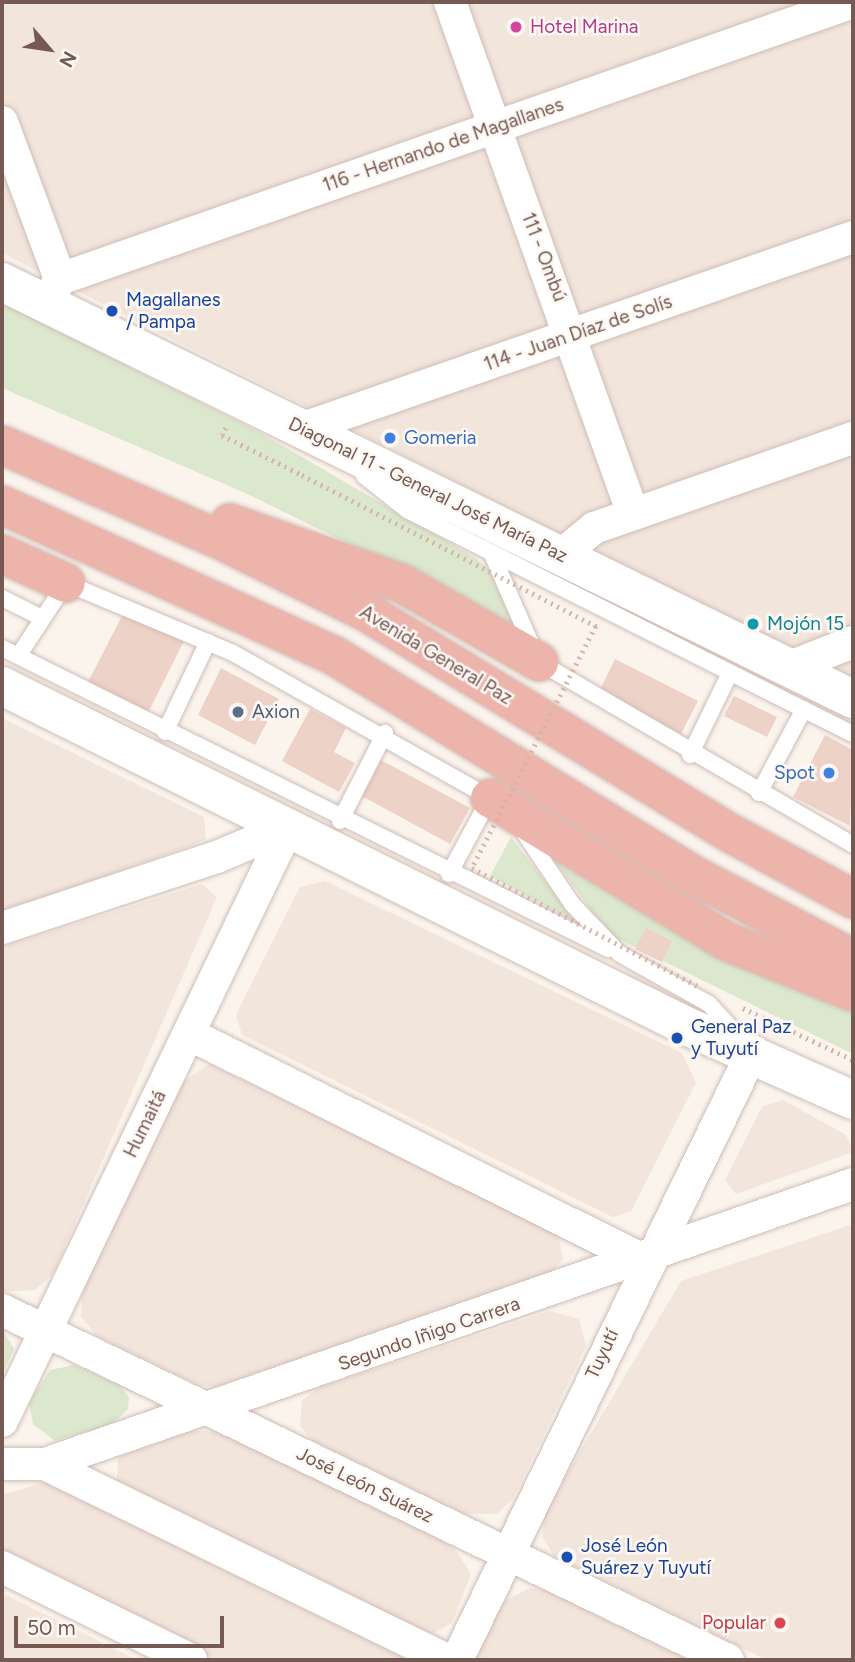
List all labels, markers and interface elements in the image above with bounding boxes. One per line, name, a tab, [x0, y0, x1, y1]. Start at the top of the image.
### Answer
north arrow	[14, 14, 84, 84]
place label: Hotel Marina	[530, 16, 639, 38]
marker: Hotel Marina	[508, 19, 524, 35]
text: N	[54, 47, 81, 71]
street label: 116 - Hernando de Magallanes	[320, 93, 566, 197]
street label: 111 - Ombú	[517, 209, 571, 305]
place label: Magallanes / Pampa	[126, 289, 220, 333]
street label: 114 - Juan Díaz de Solís	[481, 290, 675, 376]
marker: Magallanes / Pampa	[104, 303, 120, 319]
street label: Diagonal 11 - General José María Paz	[285, 412, 571, 568]
place label: Gomeria	[404, 427, 477, 449]
marker: Gomeria	[382, 430, 398, 446]
street label: Avenida General Paz	[356, 600, 516, 710]
place label: Mojón 15	[767, 613, 844, 635]
marker: Mojón 15	[745, 616, 761, 632]
place label: Axion	[252, 701, 300, 723]
marker: Axion	[230, 704, 246, 720]
place label: Spot	[774, 762, 815, 784]
marker: Spot	[821, 765, 837, 781]
place label: General Paz y Tuyutí	[691, 1016, 792, 1060]
marker: General Paz y Tuyutí	[669, 1030, 685, 1046]
street label: Humaitá	[119, 1087, 171, 1161]
street label: Segundo Iñigo Carrera	[335, 1292, 523, 1376]
street label: Tuyutí	[581, 1325, 623, 1383]
street label: José León Suárez	[293, 1442, 437, 1528]
place label: José León Suárez y Tuyutí	[581, 1535, 711, 1579]
marker: José León Suárez y Tuyutí	[559, 1549, 575, 1565]
scale bar	[18, 1602, 228, 1646]
place label: Popular	[702, 1612, 766, 1634]
text: 50 m	[27, 1615, 76, 1640]
marker: Popular	[772, 1615, 788, 1631]

